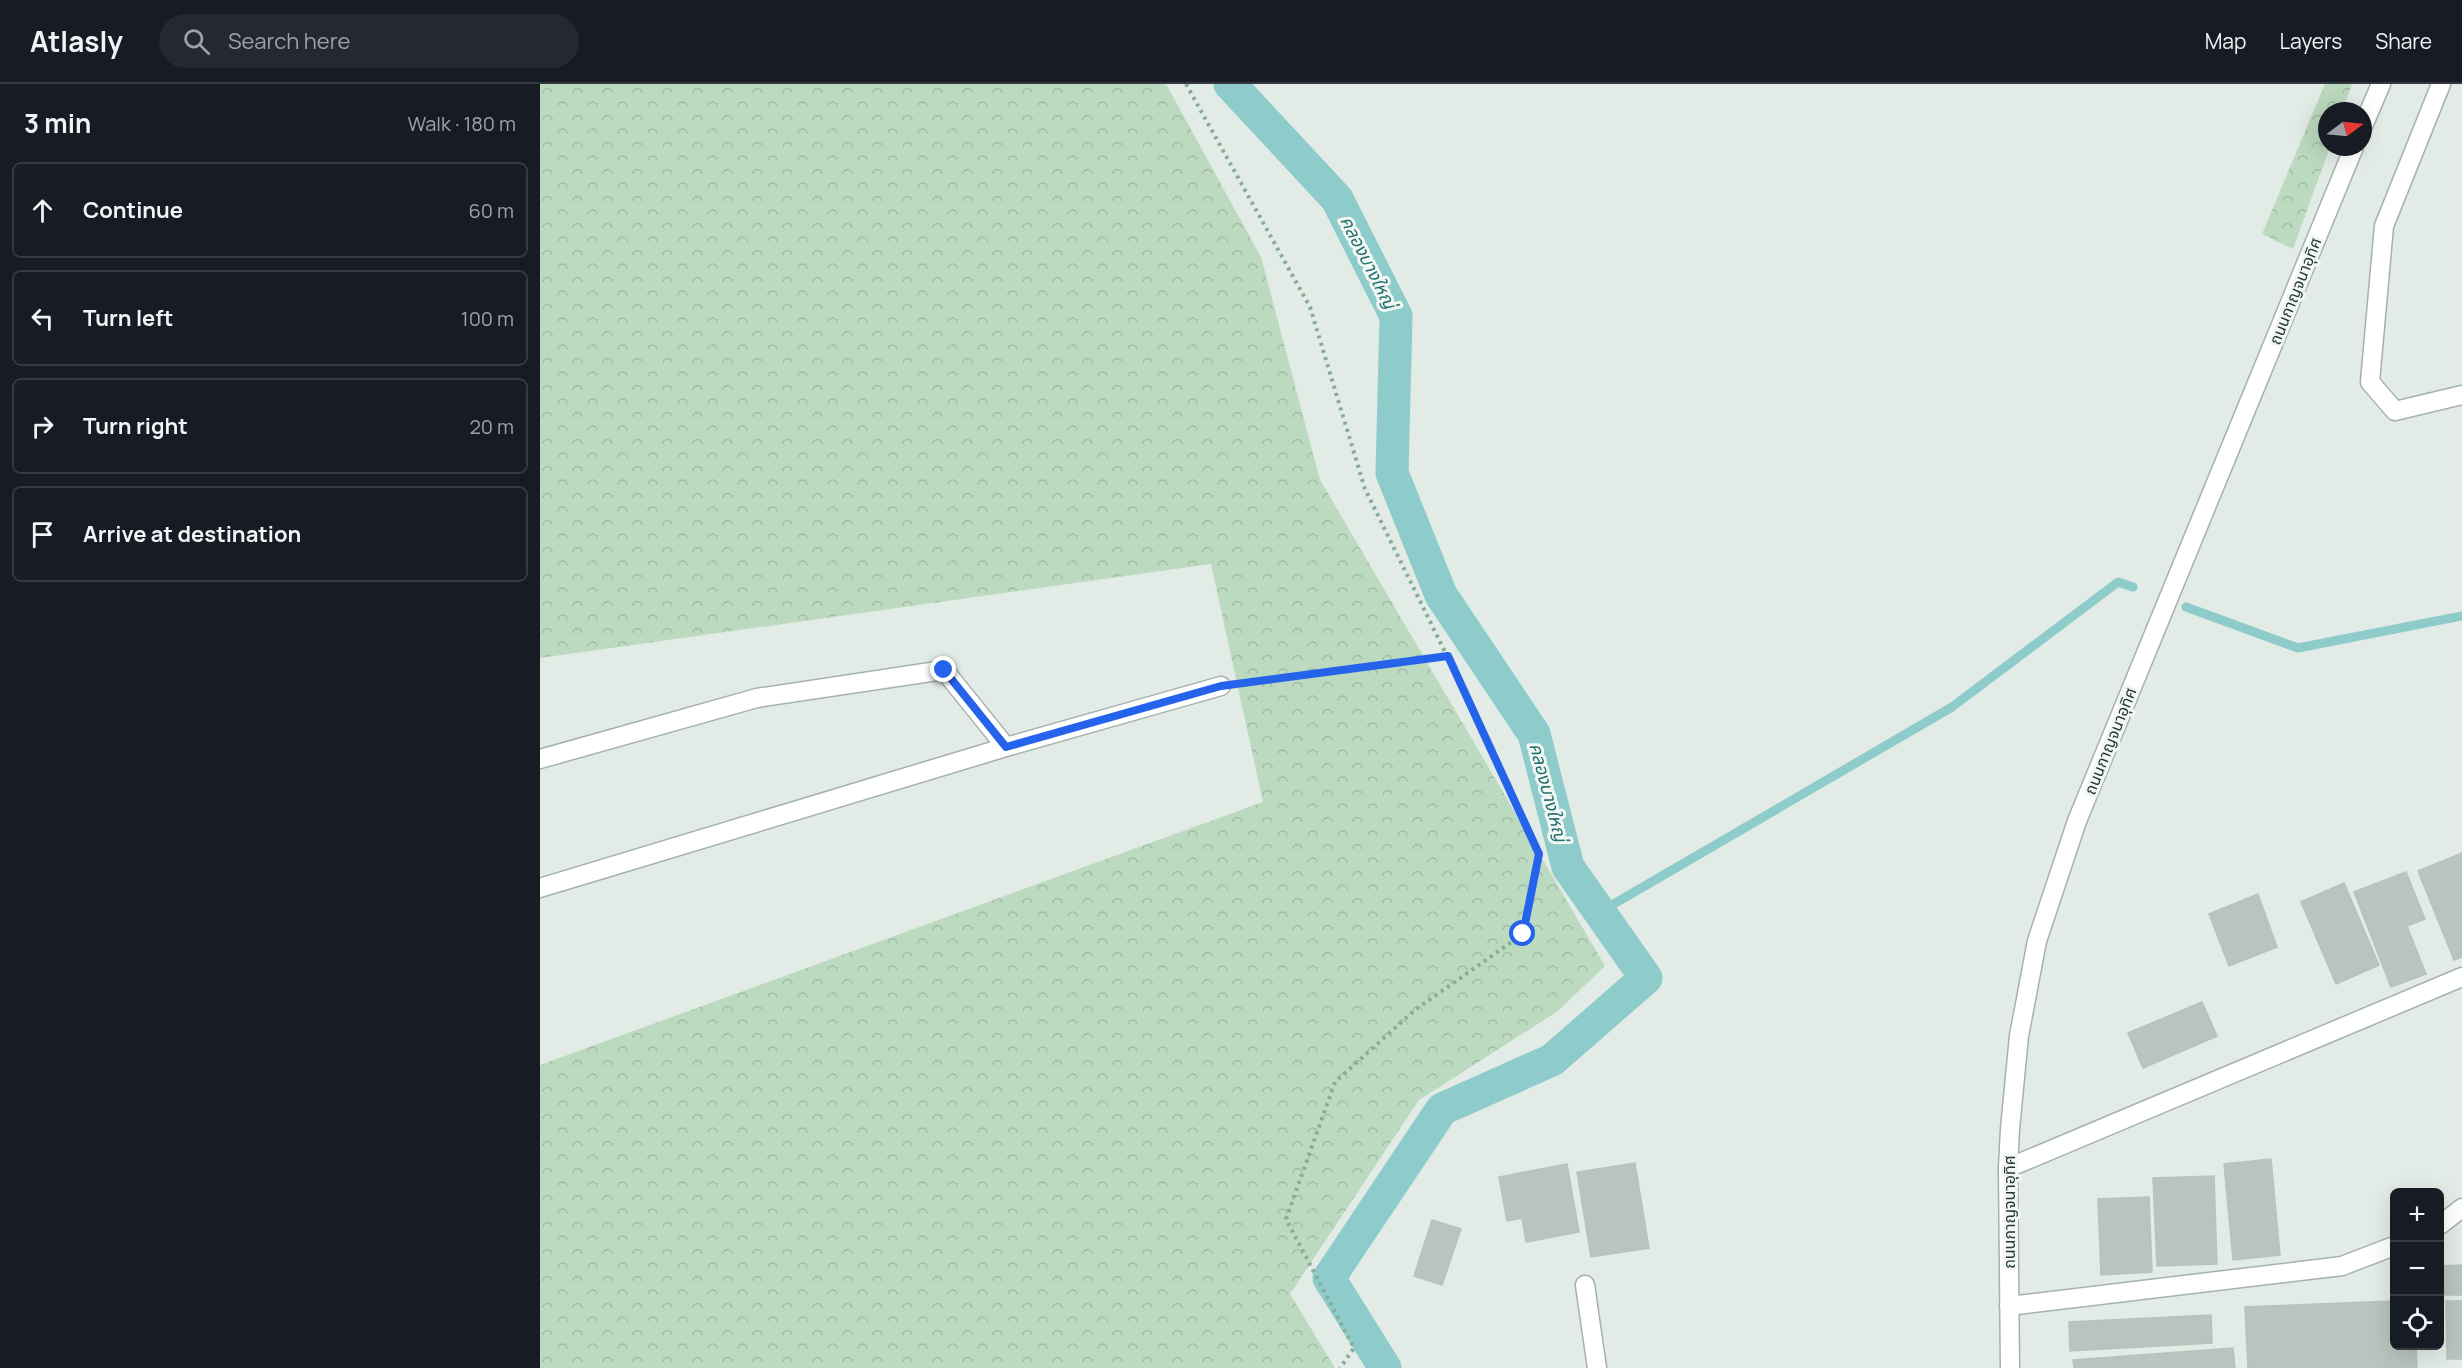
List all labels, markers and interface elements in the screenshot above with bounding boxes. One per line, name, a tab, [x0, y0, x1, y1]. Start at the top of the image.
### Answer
search box	[159, 14, 579, 68]
text: Atlasly	[30, 22, 123, 60]
icon: search	[180, 25, 213, 58]
text: Search here	[228, 26, 350, 56]
text: Map	[2205, 27, 2246, 55]
text: Layers	[2279, 27, 2342, 55]
text: Share	[2375, 27, 2432, 55]
north arrow	[2318, 102, 2372, 156]
text: 3 min	[24, 105, 91, 141]
text: Walk · 180 m	[407, 110, 516, 137]
icon: ahead	[26, 194, 59, 227]
text: Continue	[83, 195, 183, 225]
text: 60 m	[468, 197, 514, 224]
water label: คลองบางใหญ่	[1335, 211, 1404, 315]
street label: ถนนกาญจนาอุทิศ	[2264, 234, 2326, 348]
icon: left	[26, 302, 59, 335]
text: Turn left	[83, 303, 173, 333]
text: 100 m	[461, 305, 514, 332]
icon: right	[26, 410, 59, 443]
text: Turn right	[83, 411, 188, 441]
text: 20 m	[469, 413, 514, 440]
icon: arrive	[26, 518, 59, 551]
text: Arrive at destination	[83, 519, 301, 549]
route end	[930, 656, 956, 682]
street label: ถนนกาญจนาอุทิศ	[2079, 684, 2141, 798]
water label: คลองบางใหญ่	[1524, 740, 1574, 847]
route start	[1509, 920, 1535, 946]
street label: ถนนกาญจนาอุทิศ	[1998, 1155, 2020, 1269]
map controls	[2390, 1188, 2444, 1350]
button: +	[2390, 1188, 2444, 1242]
button: −	[2390, 1242, 2444, 1296]
button: locate	[2390, 1296, 2444, 1350]

